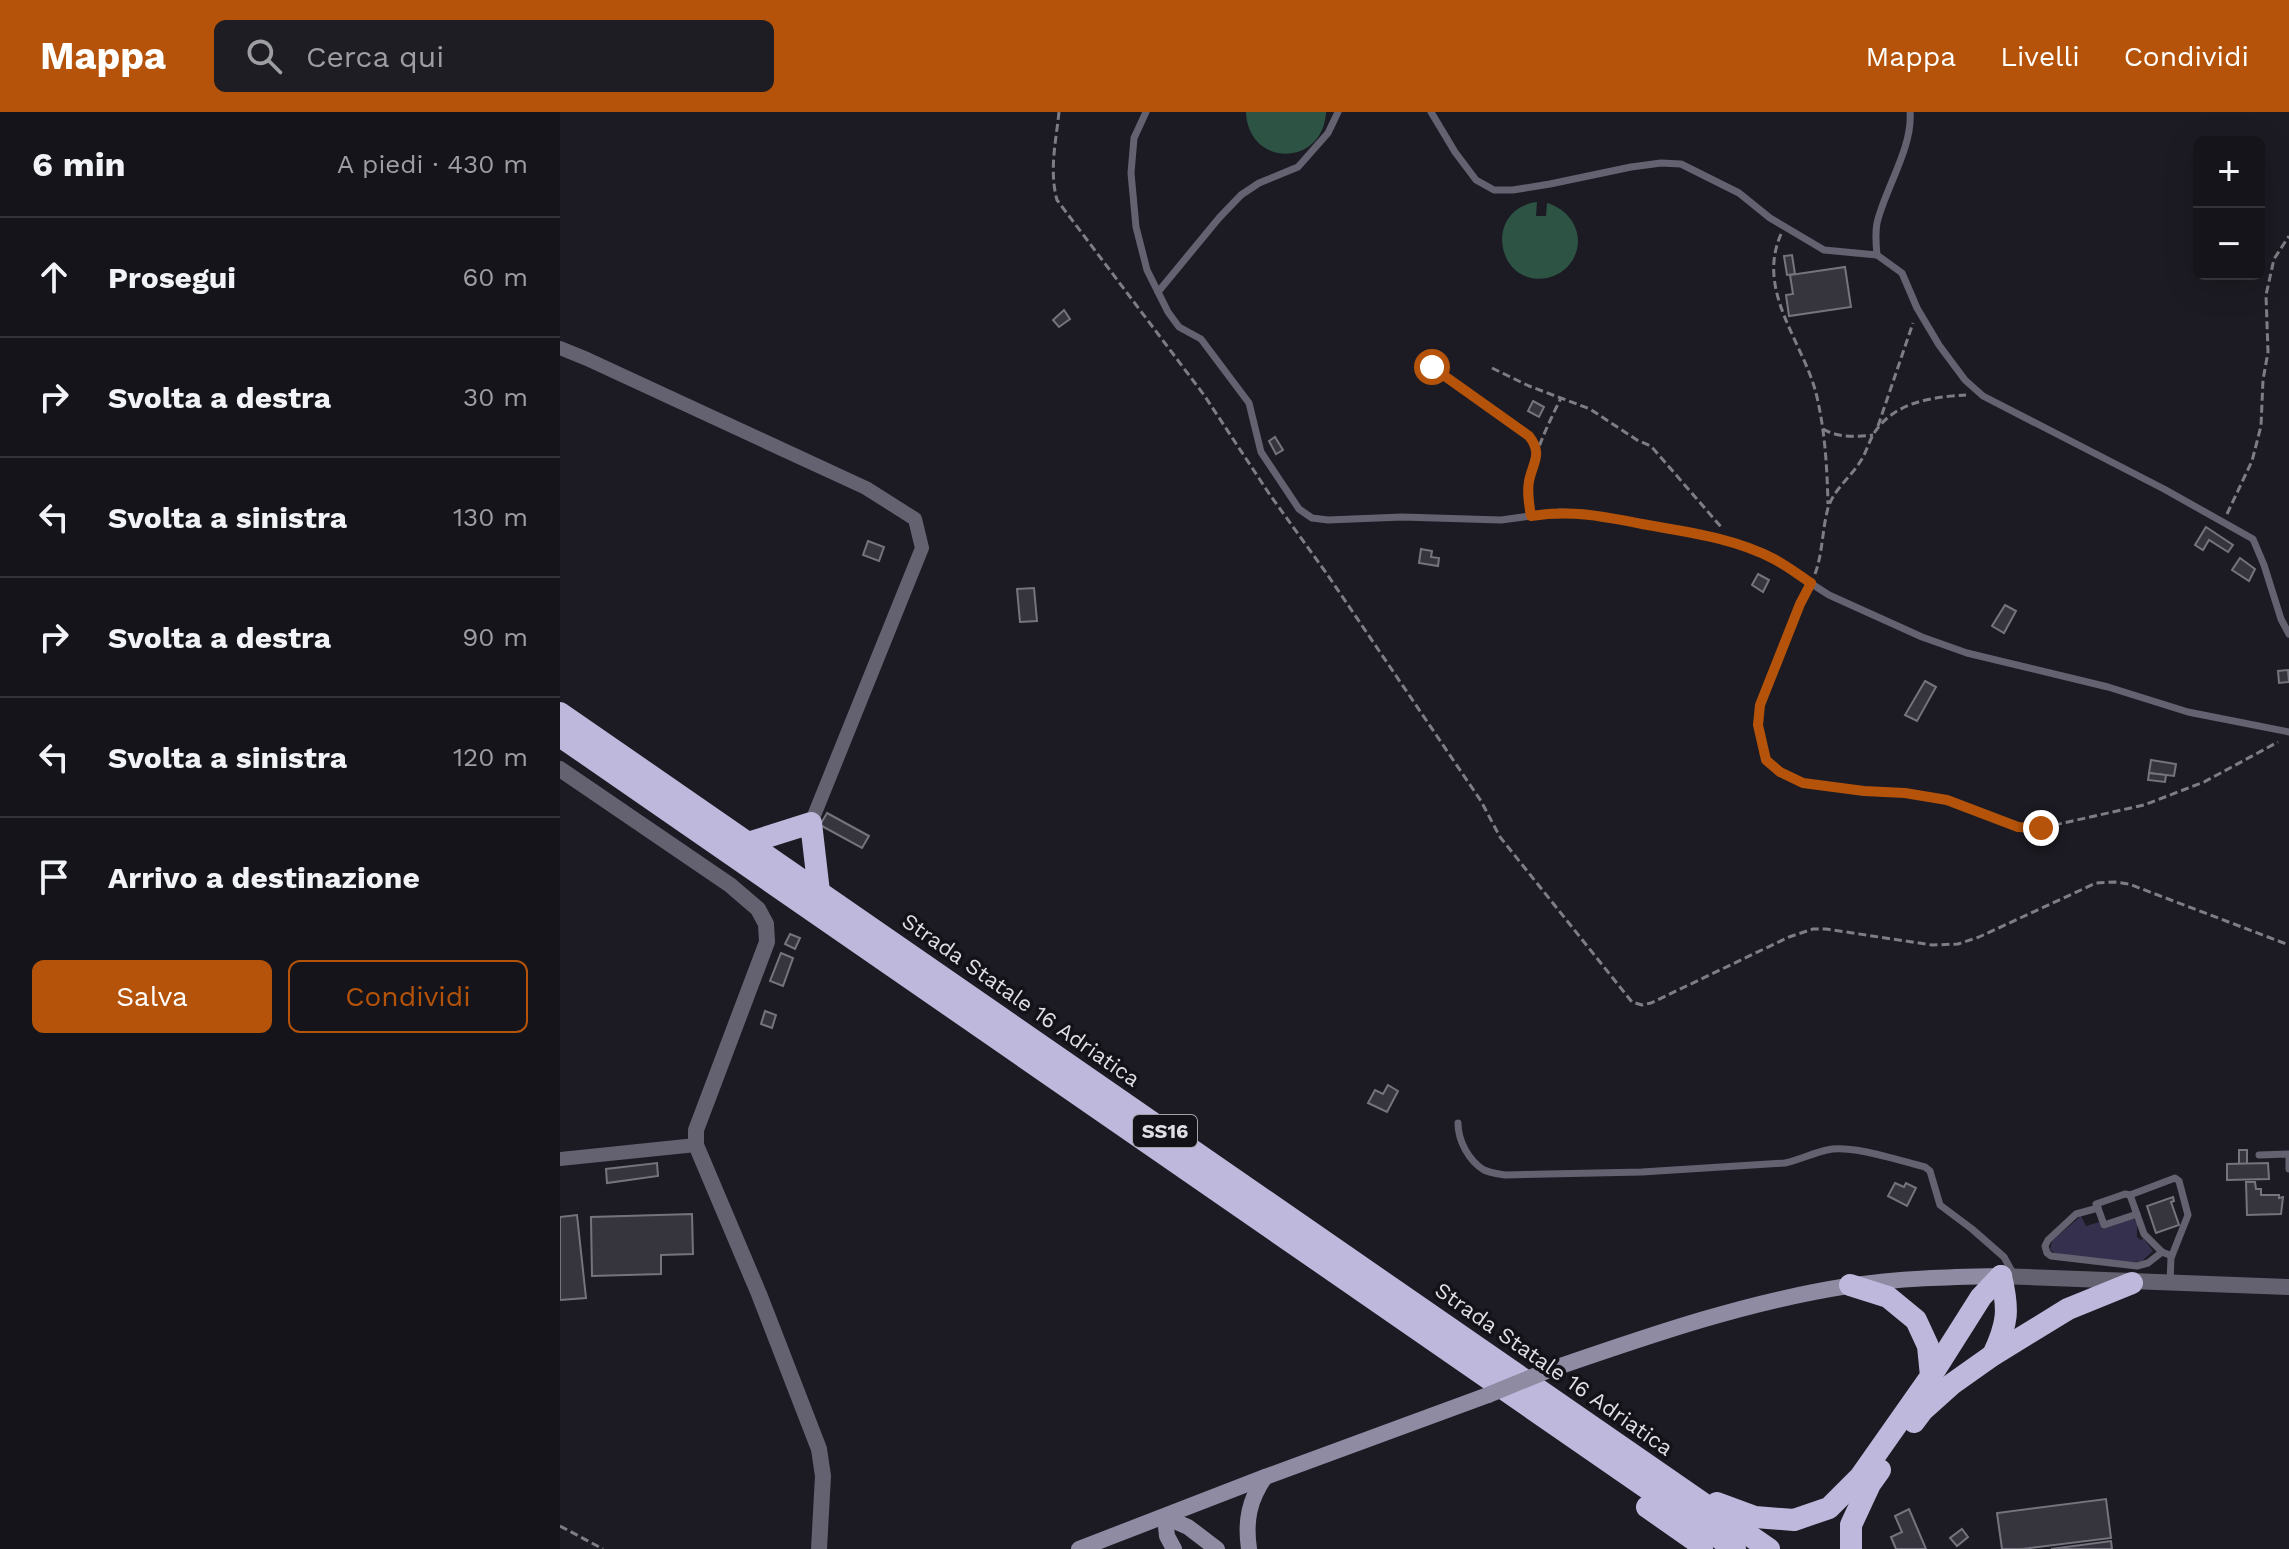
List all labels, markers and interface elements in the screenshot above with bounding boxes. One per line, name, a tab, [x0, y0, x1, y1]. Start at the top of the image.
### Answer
search box	[214, 20, 774, 92]
text: Mappa	[40, 34, 166, 78]
icon: search	[242, 34, 286, 78]
text: Cerca qui	[306, 39, 444, 74]
text: Mappa	[1866, 40, 1956, 73]
text: Livelli	[2000, 40, 2080, 73]
text: Condividi	[2124, 40, 2249, 73]
map controls	[2193, 136, 2265, 280]
button: +	[2193, 136, 2265, 208]
text: 6 min	[32, 144, 126, 184]
text: A piedi · 430 m	[337, 149, 528, 179]
button: −	[2193, 208, 2265, 280]
icon: ahead	[32, 255, 76, 299]
text: Prosegui	[108, 260, 236, 295]
text: 60 m	[462, 262, 528, 292]
route start	[1414, 349, 1450, 385]
icon: right	[32, 375, 76, 419]
text: Svolta a destra	[108, 380, 331, 415]
text: 30 m	[463, 382, 528, 412]
icon: left	[32, 495, 76, 539]
text: Svolta a sinistra	[108, 500, 347, 535]
text: 130 m	[453, 502, 528, 532]
icon: right	[32, 615, 76, 659]
text: Svolta a destra	[108, 620, 331, 655]
text: 90 m	[462, 622, 528, 652]
icon: left	[32, 735, 76, 779]
text: Svolta a sinistra	[108, 740, 347, 775]
text: 120 m	[453, 742, 528, 772]
route end	[2023, 810, 2059, 846]
icon: arrive	[32, 855, 76, 899]
text: Arrivo a destinazione	[108, 860, 420, 895]
street label: Strada Statale 16 Adriatica	[897, 908, 1145, 1092]
button: Salva	[32, 960, 272, 1033]
button: Condividi	[288, 960, 528, 1033]
road number: SS16	[1133, 1115, 1197, 1147]
street label: Strada Statale 16 Adriatica	[1430, 1277, 1678, 1461]

